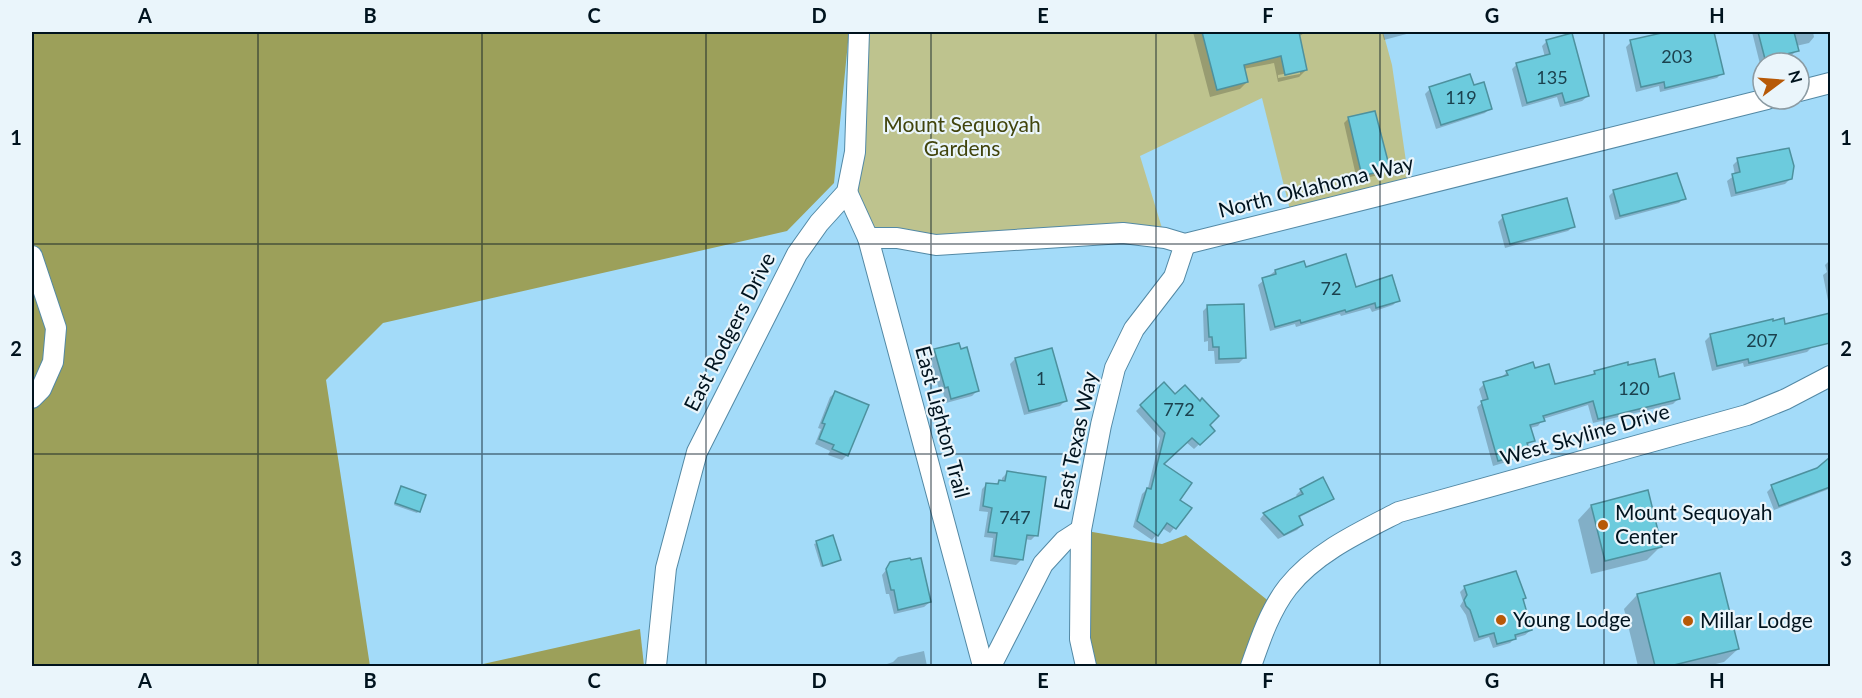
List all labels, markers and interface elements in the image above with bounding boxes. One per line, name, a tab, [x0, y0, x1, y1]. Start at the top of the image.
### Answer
text: A	[137, 3, 152, 27]
text: B	[363, 3, 377, 27]
text: C	[587, 3, 601, 27]
text: D	[811, 3, 827, 27]
text: E	[1037, 3, 1049, 27]
text: F	[1262, 3, 1274, 27]
text: G	[1485, 3, 1499, 27]
text: H	[1709, 3, 1725, 27]
house number: 203	[1661, 45, 1693, 67]
north arrow	[1751, 51, 1811, 111]
house number: 135	[1536, 66, 1568, 88]
text: N	[1785, 68, 1807, 85]
house number: 119	[1445, 86, 1477, 108]
park label: Mount Sequoyah Gardens	[883, 111, 1041, 160]
text: 1	[10, 125, 22, 149]
text: 1	[1840, 125, 1852, 149]
street label: North Oklahoma Way	[1215, 149, 1416, 222]
street label: East Rodgers Drive	[678, 248, 779, 415]
house number: 72	[1321, 277, 1341, 299]
house number: 207	[1746, 329, 1778, 351]
text: 2	[10, 336, 22, 360]
text: 2	[1840, 336, 1852, 360]
street label: East Lighton Trail	[911, 343, 976, 500]
house number: 1	[1036, 367, 1046, 389]
street label: East Texas Way	[1048, 369, 1101, 512]
house number: 120	[1618, 377, 1650, 399]
street label: West Skyline Drive	[1497, 397, 1672, 470]
house number: 772	[1163, 398, 1195, 420]
place label: Mount Sequoyah Center	[1615, 499, 1773, 548]
house number: 747	[999, 506, 1031, 528]
marker: Mount Sequoyah Center	[1596, 518, 1610, 532]
text: 3	[10, 546, 22, 570]
text: 3	[1840, 546, 1852, 570]
place label: Young Lodge	[1513, 606, 1631, 631]
place label: Millar Lodge	[1700, 607, 1813, 632]
marker: Young Lodge	[1494, 613, 1508, 627]
marker: Millar Lodge	[1681, 614, 1695, 628]
text: A	[137, 668, 152, 692]
text: B	[363, 668, 377, 692]
text: C	[587, 668, 601, 692]
text: D	[811, 668, 827, 692]
text: E	[1037, 668, 1049, 692]
text: F	[1262, 668, 1274, 692]
text: G	[1485, 668, 1499, 692]
text: H	[1709, 668, 1725, 692]

